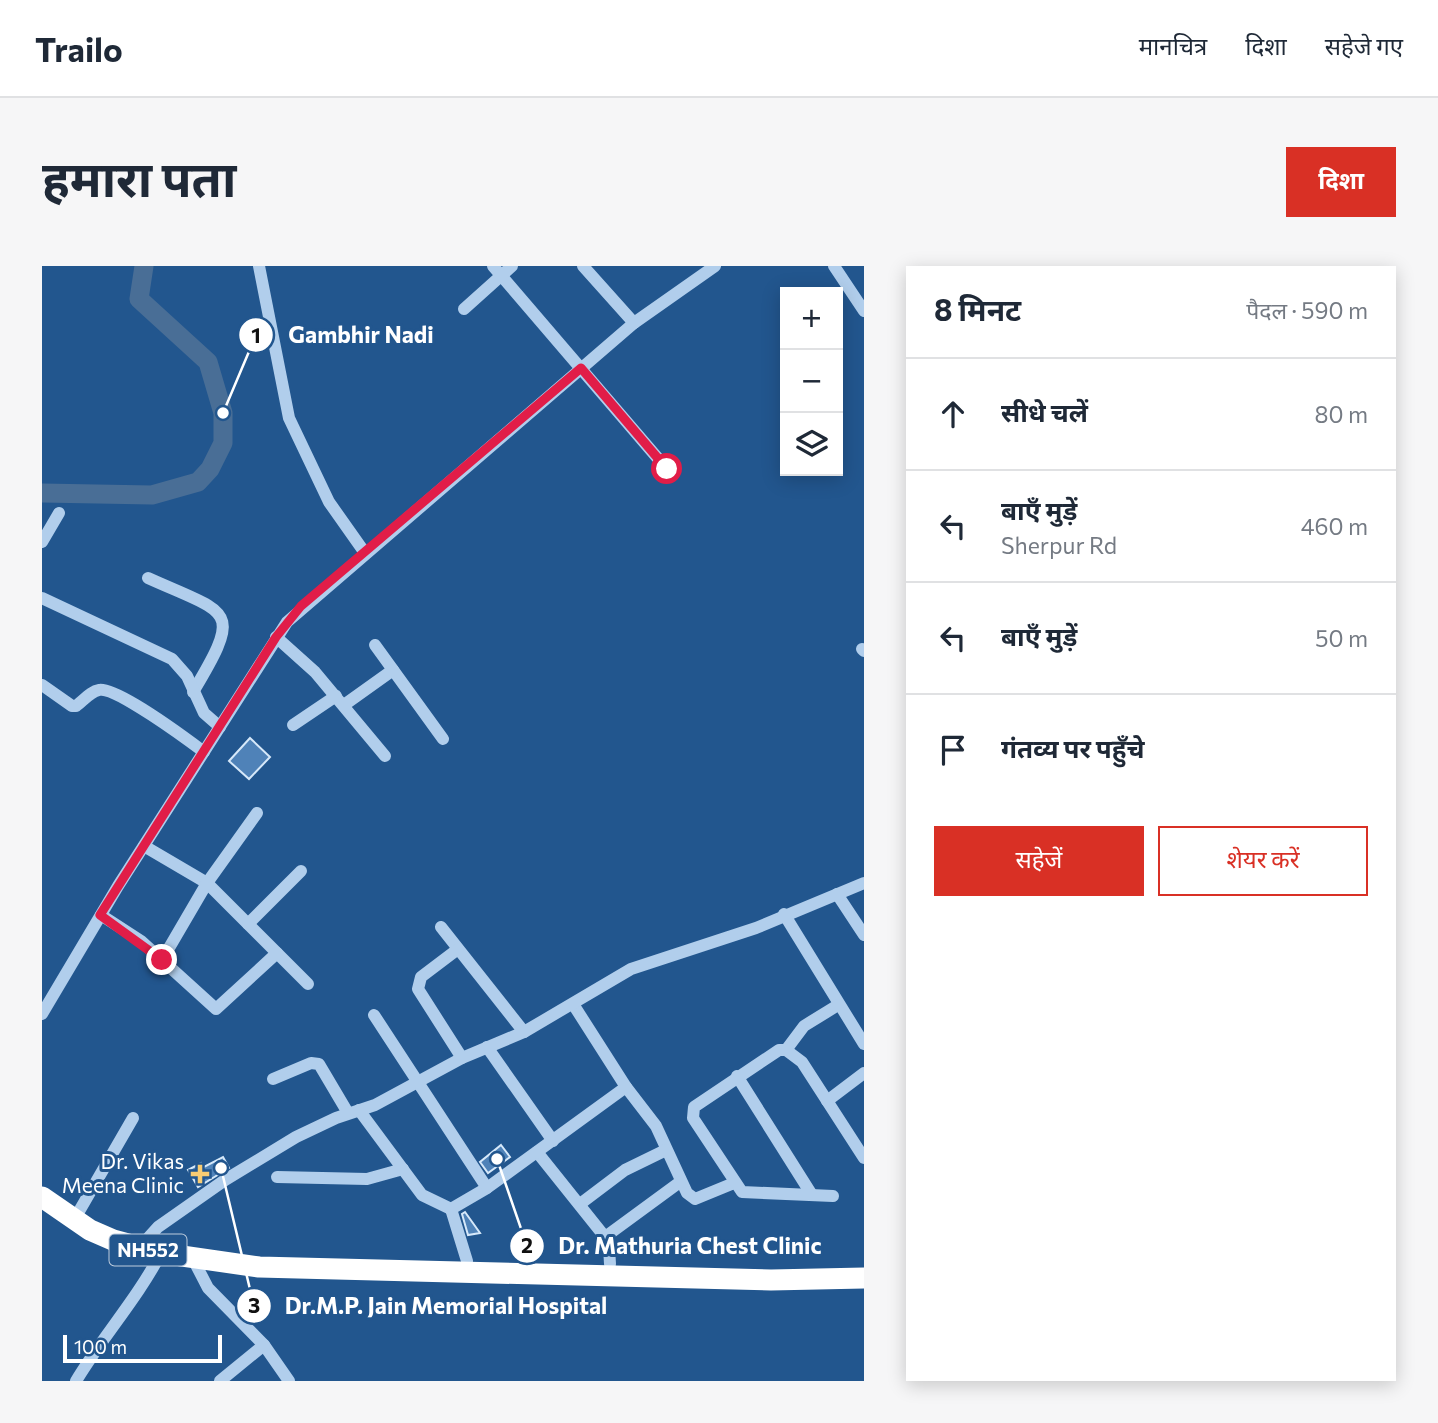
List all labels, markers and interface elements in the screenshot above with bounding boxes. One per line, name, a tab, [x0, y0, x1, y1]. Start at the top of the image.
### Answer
text: Trailo	[35, 28, 123, 69]
text: मानचित्र	[1139, 31, 1207, 60]
text: दिशा	[1245, 31, 1287, 60]
text: सहेजे गए	[1325, 31, 1403, 60]
text: हमारा पता	[42, 147, 236, 207]
button: दिशा	[1286, 147, 1396, 217]
map controls	[780, 287, 843, 476]
button: +	[780, 287, 843, 350]
text: 8 मिनट	[934, 290, 1021, 327]
text: पैदल · 590 m	[1246, 296, 1368, 324]
callout: Gambhir Nadi	[239, 313, 447, 357]
text: Gambhir Nadi	[288, 320, 434, 348]
text: 1	[251, 322, 261, 347]
button: −	[780, 350, 843, 413]
icon: ahead	[934, 395, 972, 433]
text: सीधे चलें	[1001, 396, 1088, 427]
text: 80 m	[1315, 400, 1368, 428]
button: layers	[780, 413, 843, 476]
route start	[651, 453, 682, 484]
text: बाएँ मुड़ें	[1001, 494, 1077, 525]
icon: left	[934, 507, 972, 545]
text: 460 m	[1301, 512, 1368, 540]
text: Sherpur Rd	[1001, 531, 1117, 559]
icon: left	[934, 619, 972, 657]
text: बाएँ मुड़ें	[1001, 620, 1077, 651]
text: 50 m	[1315, 624, 1368, 652]
icon: arrive	[934, 731, 972, 769]
text: गंतव्य पर पहुँचे	[1001, 732, 1145, 763]
button: सहेजें	[934, 826, 1144, 896]
button: शेयर करें	[1158, 826, 1368, 896]
route end	[146, 944, 177, 975]
place label: Dr. Vikas Meena Clinic	[62, 1148, 184, 1197]
marker: Dr. Vikas Meena Clinic	[190, 1164, 210, 1184]
callout: Dr. Mathuria Chest Clinic	[509, 1224, 836, 1268]
text: Dr. Mathuria Chest Clinic	[558, 1231, 822, 1259]
text: 2	[521, 1232, 533, 1257]
road number: NH552	[110, 1234, 186, 1266]
callout: Dr.M.P. Jain Memorial Hospital	[236, 1284, 622, 1328]
text: Dr.M.P. Jain Memorial Hospital	[285, 1291, 607, 1319]
text: 3	[248, 1292, 260, 1317]
scale bar	[63, 1332, 222, 1364]
text: 100 m	[74, 1335, 127, 1358]

